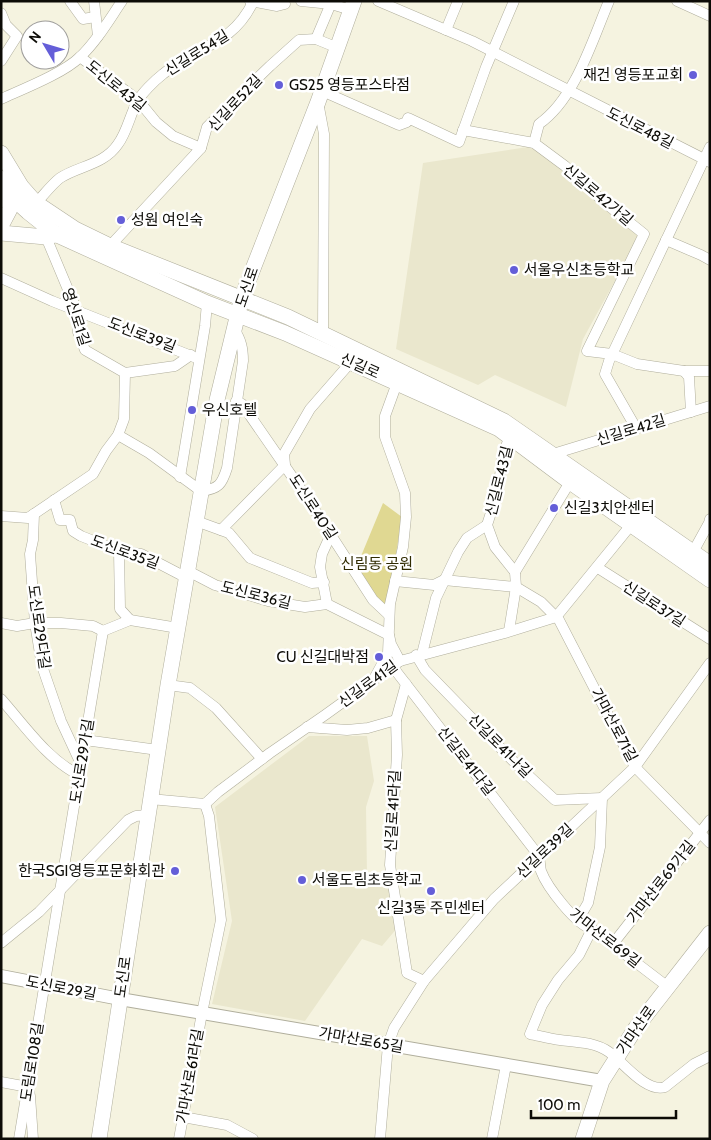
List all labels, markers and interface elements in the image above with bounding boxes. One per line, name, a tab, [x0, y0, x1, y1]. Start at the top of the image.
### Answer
north arrow	[20, 20, 70, 70]
street label: 신길로54길	[162, 26, 232, 80]
text: N	[25, 28, 45, 46]
street label: 도신로43길	[82, 56, 150, 116]
place label: 재건 영등포교회	[583, 66, 683, 84]
marker: 재건 영등포교회	[687, 69, 699, 81]
street label: 신길로52길	[204, 71, 266, 135]
place label: GS25 영등포스타점	[289, 76, 410, 94]
marker: GS25 영등포스타점	[273, 79, 285, 91]
street label: 도신로48길	[603, 103, 677, 153]
street label: 신길로42가길	[559, 161, 637, 229]
place label: 성원 여인숙	[131, 211, 203, 229]
marker: 성원 여인숙	[115, 214, 127, 226]
place label: 서울우신초등학교	[524, 261, 634, 279]
street label: 도신로	[232, 264, 262, 310]
marker: 서울우신초등학교	[508, 264, 520, 276]
street label: 영신로1길	[58, 286, 94, 348]
street label: 도신로39길	[105, 314, 179, 356]
street label: 신길로	[337, 349, 383, 383]
place label: 우신호텔	[202, 401, 257, 419]
marker: 우신호텔	[186, 404, 198, 416]
street label: 신길로42길	[594, 411, 668, 449]
street label: 신길로43길	[482, 444, 516, 518]
street label: 도신로40길	[285, 471, 341, 543]
place label: 신길3치안센터	[564, 499, 655, 517]
marker: 신길3치안센터	[548, 502, 560, 514]
street label: 도신로35길	[88, 531, 162, 573]
park label: 신림동 공원	[341, 555, 413, 573]
street label: 신길로37길	[619, 577, 689, 631]
street label: 도신로36길	[219, 578, 293, 612]
street label: 도신로29다길	[24, 583, 54, 671]
place label: CU 신길대박점	[277, 648, 369, 666]
marker: CU 신길대박점	[373, 651, 385, 663]
street label: 신길로41길	[335, 657, 401, 711]
street label: 가마산로71길	[587, 685, 641, 765]
street label: 신길로41나길	[464, 710, 536, 782]
street label: 도신로29가길	[66, 717, 98, 805]
street label: 신길로41다길	[433, 723, 499, 799]
street label: 신길로41라길	[382, 769, 404, 853]
street label: 신길로39길	[513, 820, 577, 882]
street label: 가마산로69가길	[623, 837, 699, 927]
place label: 한국SGI영등포문화회관	[18, 862, 165, 880]
marker: 한국SGI영등포문화회관	[169, 865, 181, 877]
place label: 서울도림초등학교	[312, 871, 422, 889]
marker: 서울도림초등학교	[296, 874, 308, 886]
marker: 신길3동 주민센터	[425, 885, 437, 897]
place label: 신길3동 주민센터	[377, 899, 485, 917]
street label: 가마산로69길	[566, 904, 644, 972]
street label: 도신로	[111, 955, 135, 999]
street label: 도신로29길	[24, 972, 98, 1004]
street label: 가마산로	[613, 1002, 659, 1058]
street label: 도림로108길	[17, 1021, 47, 1103]
street label: 가마산로65길	[317, 1024, 405, 1056]
street label: 가마산로61라길	[173, 1027, 207, 1125]
scale bar	[531, 1088, 676, 1120]
text: 100 m	[538, 1096, 580, 1114]

